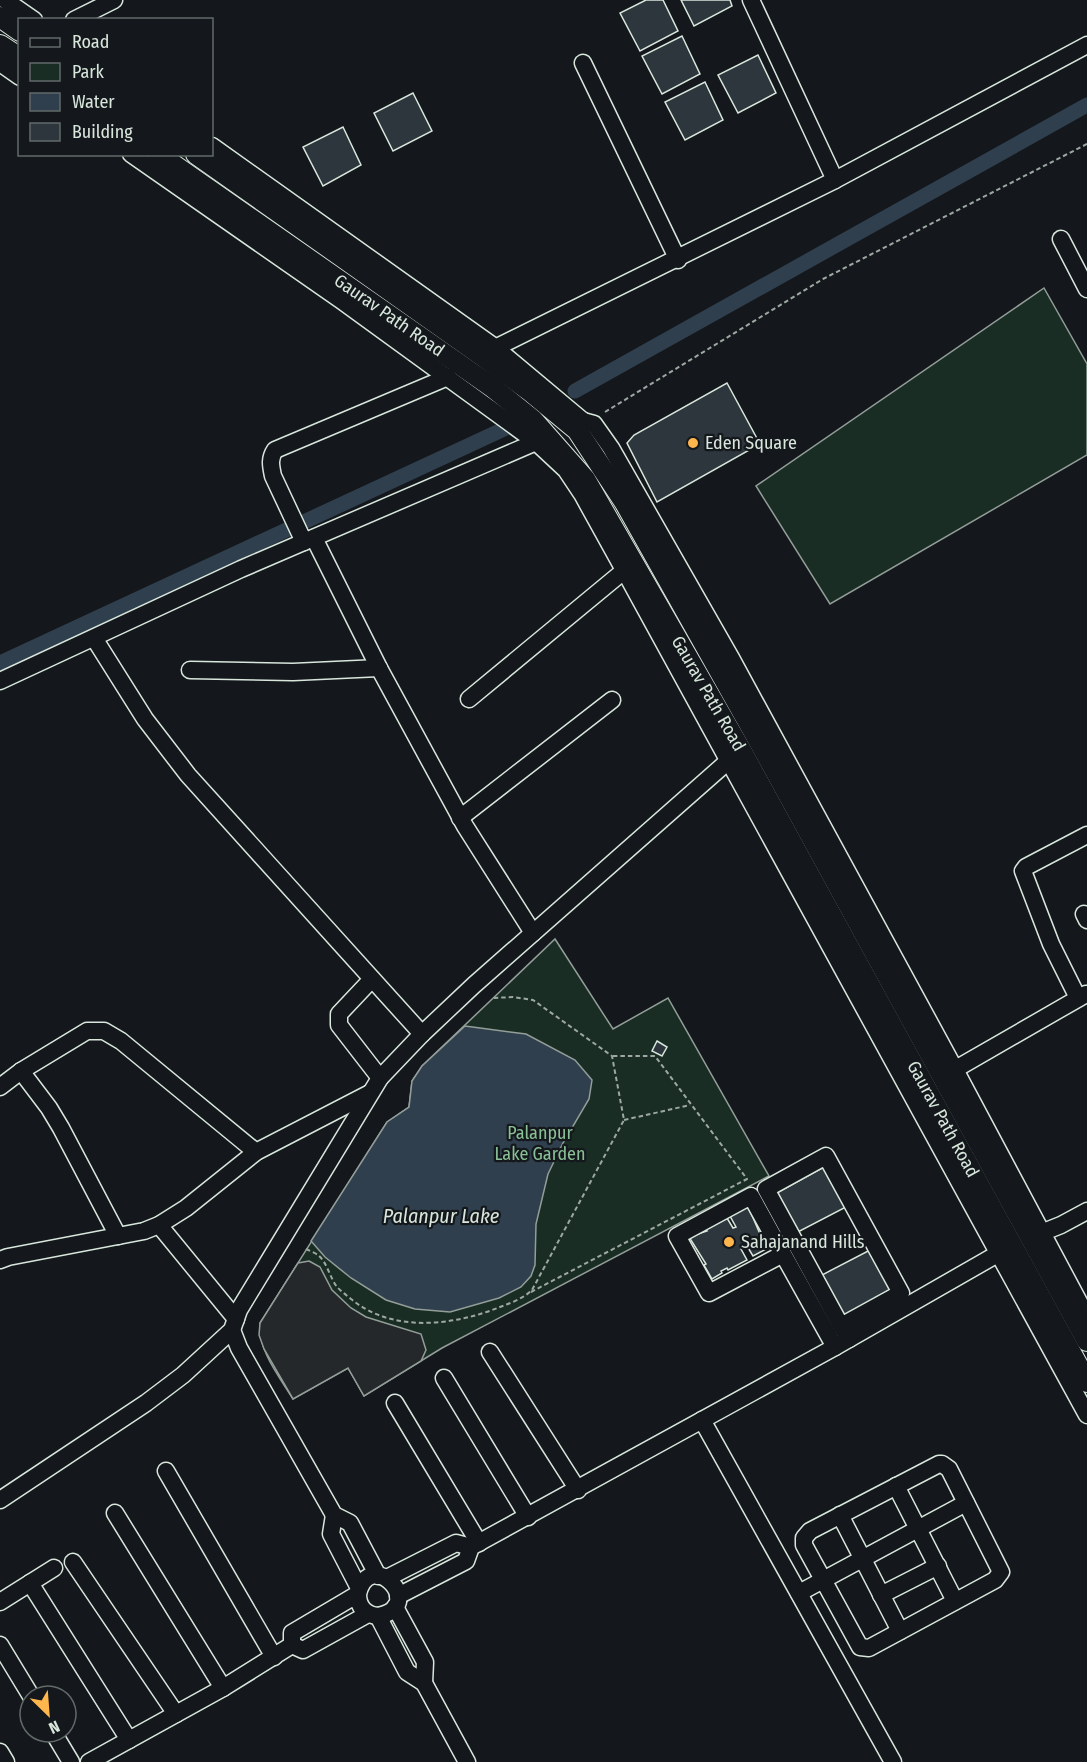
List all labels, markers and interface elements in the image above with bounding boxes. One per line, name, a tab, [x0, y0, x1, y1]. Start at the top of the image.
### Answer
legend	[18, 18, 213, 156]
text: Road	[72, 31, 109, 53]
text: Park	[72, 61, 105, 83]
text: Water	[72, 91, 115, 113]
text: Building	[72, 121, 133, 143]
street label: Gaurav Path Road	[330, 269, 449, 361]
place label: Eden Square	[705, 432, 797, 454]
marker: Eden Square	[686, 436, 700, 450]
street label: Gaurav Path Road	[667, 632, 750, 755]
street label: Gaurav Path Road	[902, 1057, 984, 1181]
park label: Palanpur Lake Garden	[495, 1122, 585, 1165]
water label: Palanpur Lake	[383, 1204, 500, 1228]
place label: Sahajanand Hills	[741, 1231, 865, 1253]
marker: Sahajanand Hills	[722, 1235, 736, 1249]
north arrow	[18, 1684, 78, 1744]
text: N	[46, 1717, 62, 1738]

